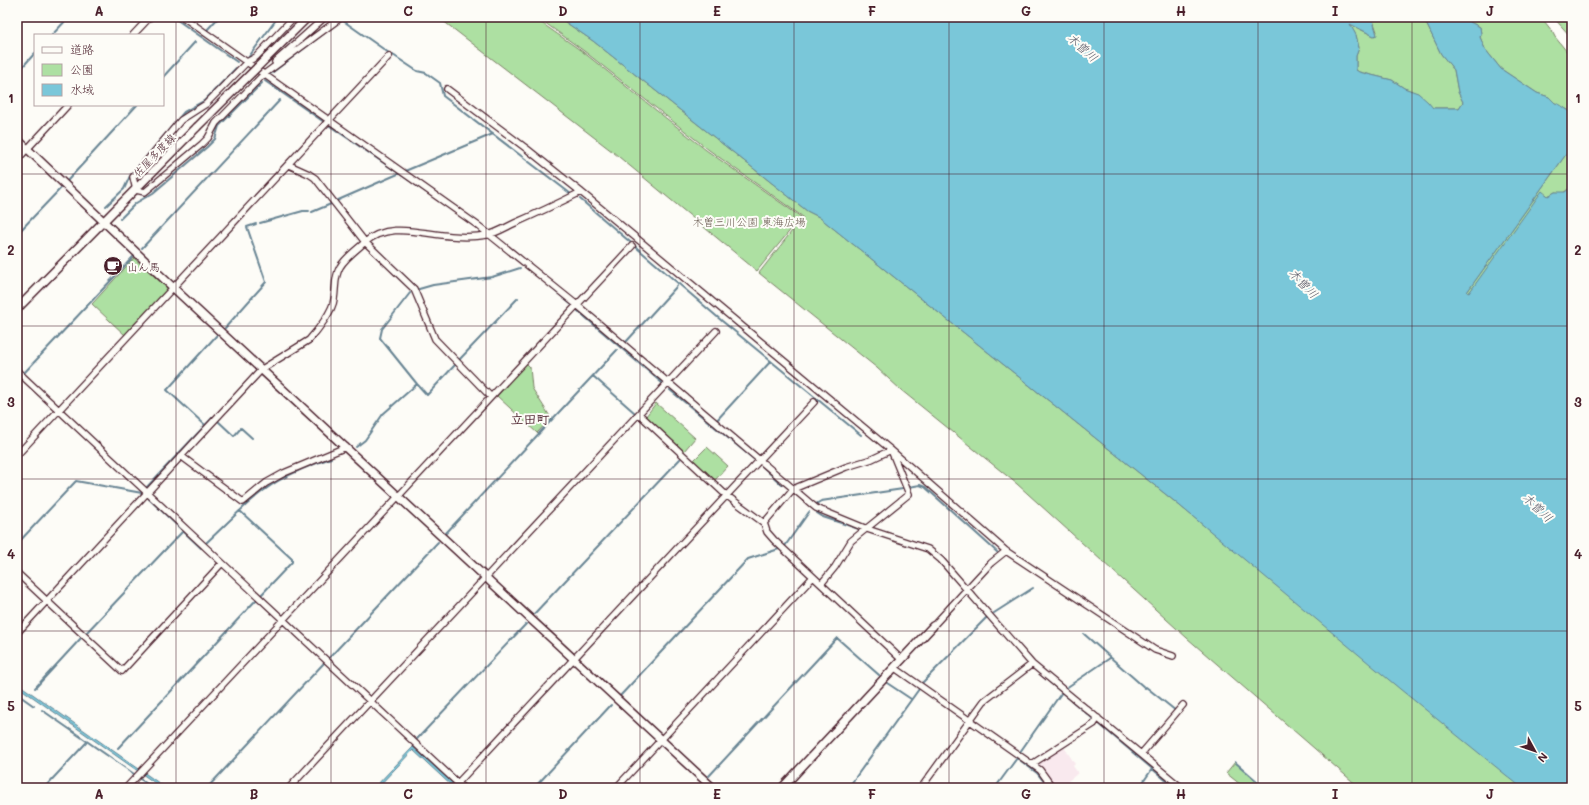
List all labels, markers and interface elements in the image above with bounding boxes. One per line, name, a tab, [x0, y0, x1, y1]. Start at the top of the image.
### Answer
text: A	[94, 2, 104, 19]
text: B	[250, 2, 259, 19]
text: C	[403, 2, 413, 19]
text: D	[558, 2, 568, 19]
text: E	[713, 2, 721, 19]
text: F	[868, 2, 876, 19]
text: G	[1021, 2, 1031, 19]
text: H	[1176, 2, 1186, 19]
text: I	[1332, 2, 1339, 19]
text: J	[1486, 2, 1494, 19]
water label: 木曽川	[1064, 29, 1102, 65]
legend	[34, 34, 164, 106]
text: 道路	[70, 41, 94, 57]
text: 公園	[70, 61, 94, 77]
text: 水域	[70, 81, 94, 97]
text: 1	[8, 89, 14, 106]
text: 1	[1575, 89, 1581, 106]
street label: 佐屋多度線	[130, 130, 178, 180]
park label: 木曽三川公園 東海広場	[692, 214, 806, 229]
text: 2	[7, 241, 15, 258]
text: 2	[1574, 241, 1582, 258]
cafe icon: 山ん馬	[102, 255, 124, 277]
place label: 山ん馬	[127, 259, 160, 274]
water label: 木曽川	[1286, 264, 1322, 302]
text: 3	[7, 393, 15, 410]
text: 3	[1574, 393, 1582, 410]
district label: 立田町	[510, 410, 550, 427]
water label: 木曽川	[1519, 489, 1557, 525]
text: 4	[7, 545, 15, 562]
text: 4	[1574, 545, 1582, 562]
text: 5	[7, 697, 15, 714]
text: 5	[1574, 697, 1582, 714]
north arrow	[1515, 731, 1555, 771]
text: N	[1535, 750, 1551, 766]
text: A	[94, 785, 104, 802]
text: B	[250, 785, 259, 802]
text: C	[403, 785, 413, 802]
text: D	[558, 785, 568, 802]
text: E	[713, 785, 721, 802]
text: F	[868, 785, 876, 802]
text: G	[1021, 785, 1031, 802]
text: H	[1176, 785, 1186, 802]
text: I	[1332, 785, 1339, 802]
text: J	[1486, 785, 1494, 802]

